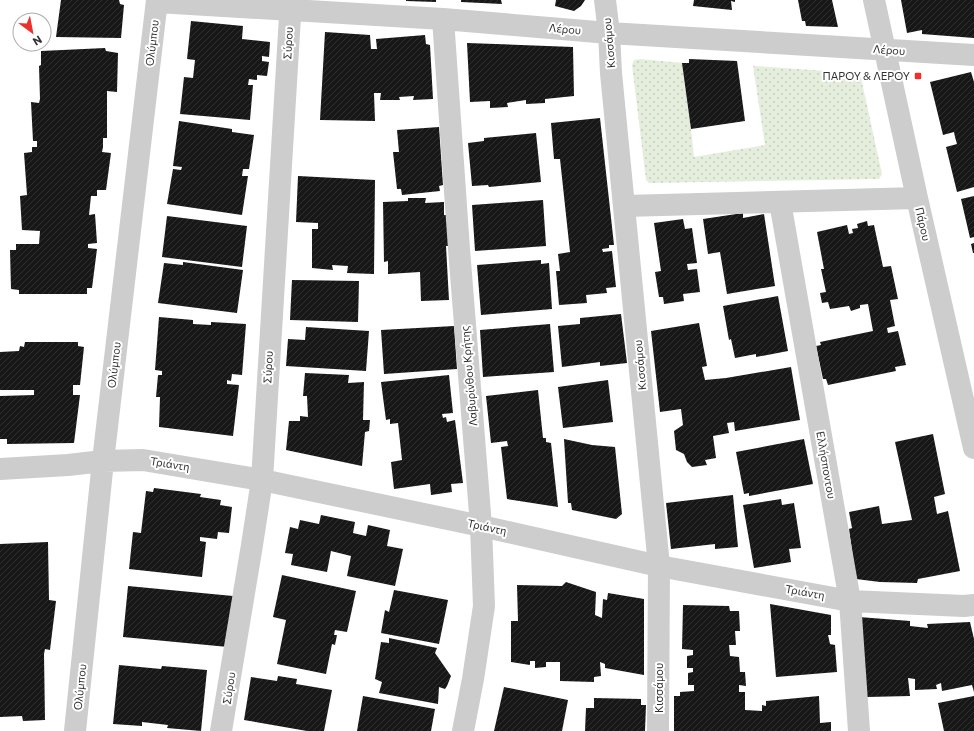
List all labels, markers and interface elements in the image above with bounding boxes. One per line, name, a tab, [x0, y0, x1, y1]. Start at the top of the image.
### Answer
north arrow	[12, 12, 52, 52]
street label: Κισσάμου	[600, 17, 617, 69]
street label: Ολύμπου	[142, 19, 161, 67]
street label: Λέρου	[548, 21, 582, 36]
street label: Σύρου	[280, 26, 295, 60]
text: N	[31, 33, 45, 49]
street label: Λέρου	[872, 42, 906, 57]
place label: ΠΑΡΟΥ & ΛΕΡΟΥ	[823, 69, 910, 82]
marker: ΠΑΡΟΥ & ΛΕΡΟΥ	[913, 71, 923, 81]
street label: Πάρου	[913, 206, 934, 242]
street label: Λαβυρίνθου Κρήτης	[458, 325, 479, 427]
street label: Κισσάμου	[631, 339, 648, 391]
street label: Ολύμπου	[104, 341, 123, 389]
street label: Σύρου	[260, 350, 275, 384]
street label: Ελλήσποντου	[814, 430, 839, 500]
street label: Τριάντη	[149, 454, 191, 473]
street label: Τριάντη	[466, 516, 508, 537]
street label: Τριάντη	[784, 582, 826, 601]
street label: Ολύμπου	[71, 663, 88, 711]
street label: Κισσάμου	[652, 663, 665, 713]
street label: Σύρου	[220, 671, 237, 705]

